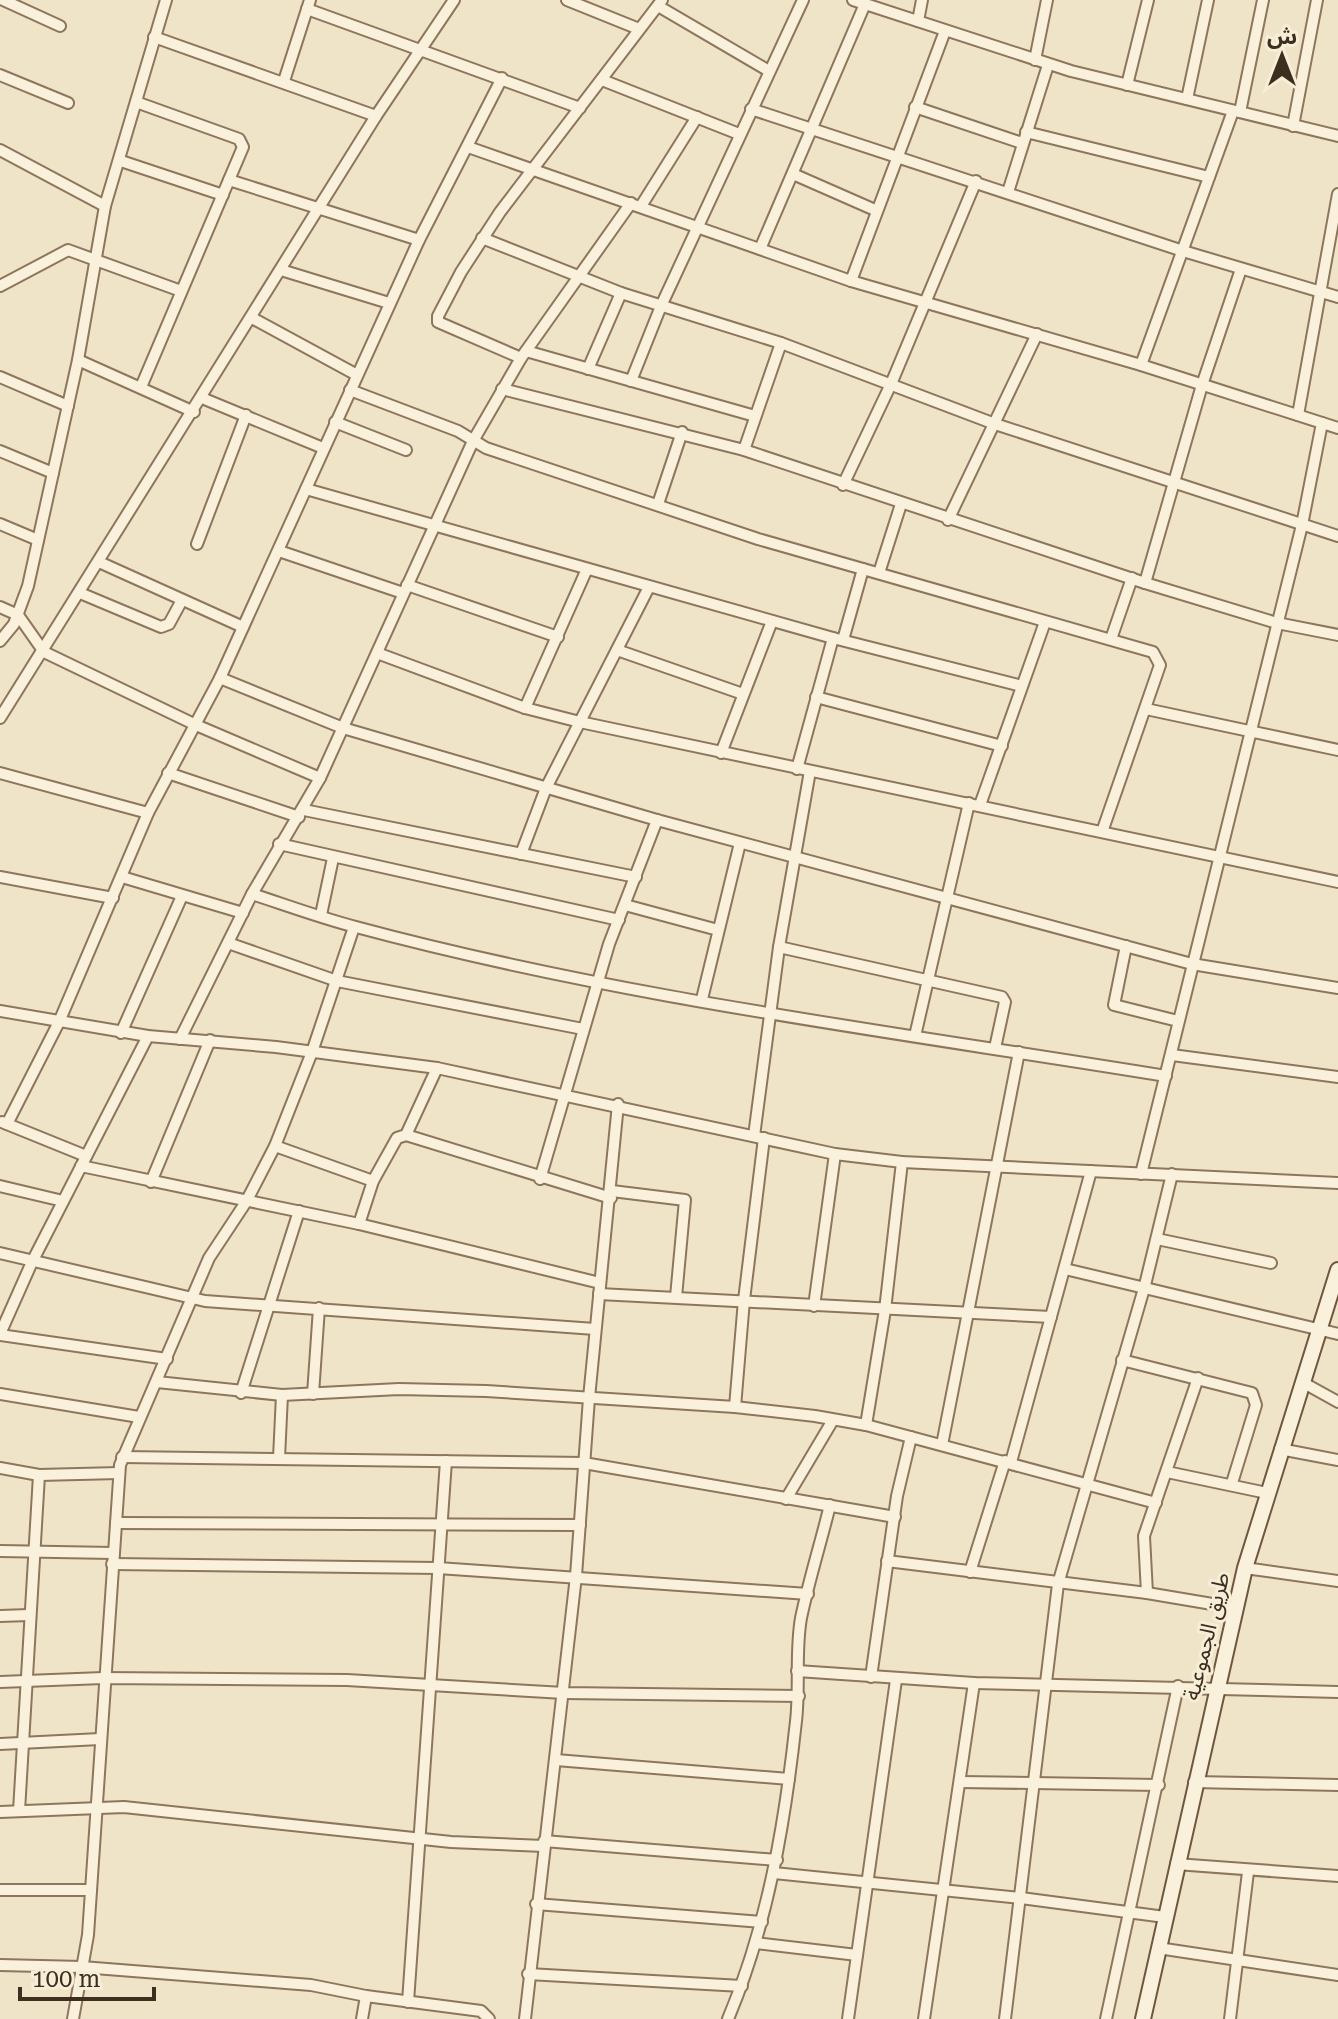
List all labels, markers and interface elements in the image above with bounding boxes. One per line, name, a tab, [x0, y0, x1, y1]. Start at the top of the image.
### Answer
north arrow	[1242, 16, 1322, 96]
text: ش	[1267, 24, 1297, 49]
street label: طريق الجموعية	[1179, 1570, 1235, 1703]
scale bar	[20, 1951, 154, 2001]
text: 100 m	[32, 1965, 100, 1993]

